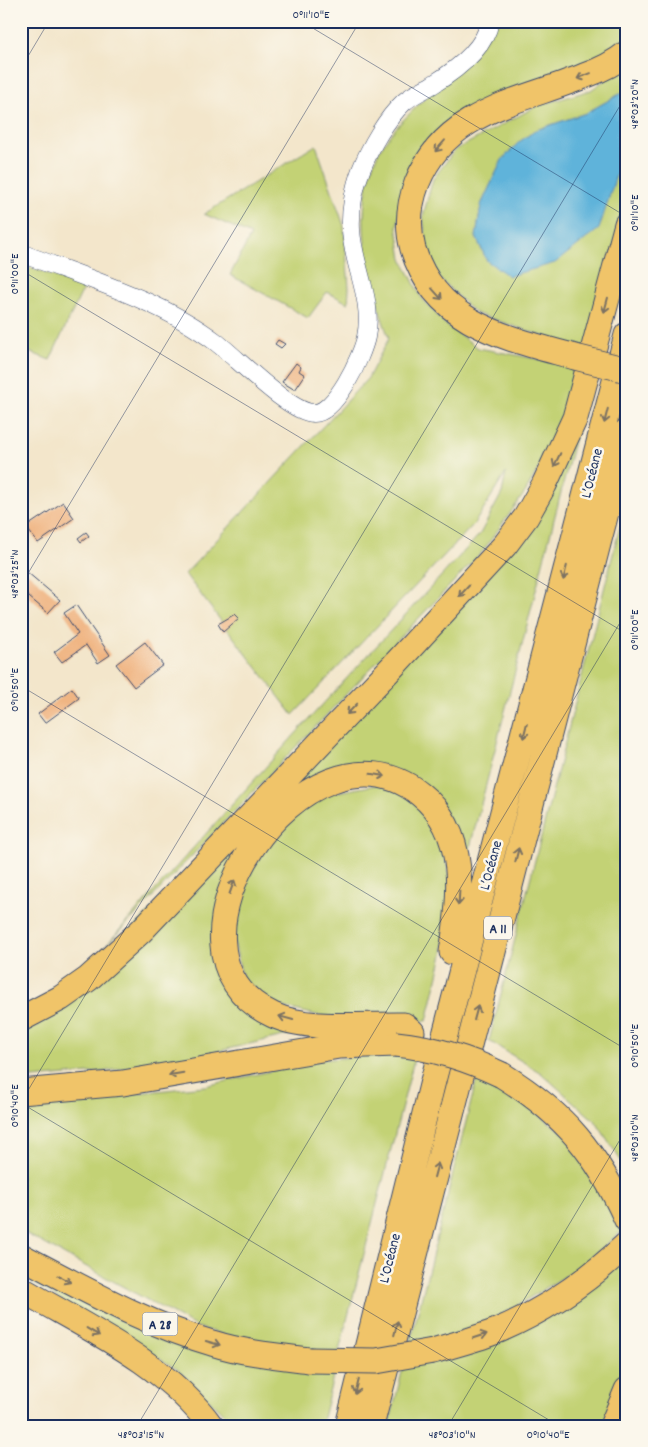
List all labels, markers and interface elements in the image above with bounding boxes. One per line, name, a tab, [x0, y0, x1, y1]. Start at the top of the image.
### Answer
text: 0°11'10"E	[293, 7, 330, 24]
one-way arrow	[577, 72, 592, 82]
text: 48°03'20"N	[627, 79, 644, 129]
one-way arrow	[434, 139, 445, 152]
text: 0°11'10"E	[627, 194, 644, 231]
text: 0°11'00"E	[7, 253, 24, 294]
one-way arrow	[431, 287, 443, 300]
one-way arrow	[600, 296, 610, 312]
one-way arrow	[601, 407, 610, 423]
street label: L’Océane	[576, 446, 610, 501]
one-way arrow	[552, 452, 562, 467]
text: 48°03'25"N	[7, 549, 24, 598]
one-way arrow	[560, 565, 570, 581]
one-way arrow	[458, 585, 470, 598]
text: 0°11'00"E	[627, 609, 644, 650]
text: 0°10'50"E	[7, 668, 24, 712]
one-way arrow	[346, 703, 358, 716]
one-way arrow	[520, 722, 529, 738]
one-way arrow	[369, 771, 385, 781]
street label: L’Océane	[475, 838, 509, 893]
one-way arrow	[513, 848, 522, 864]
one-way arrow	[228, 880, 237, 895]
one-way arrow	[454, 890, 464, 906]
road number: A 11	[484, 916, 512, 940]
one-way arrow	[472, 1005, 481, 1021]
one-way arrow	[278, 1013, 294, 1023]
text: 0°10'50"E	[627, 1024, 644, 1068]
one-way arrow	[169, 1069, 185, 1079]
text: 0°10'40"E	[7, 1084, 24, 1128]
text: 48°03'10"N	[627, 1114, 644, 1162]
one-way arrow	[431, 1163, 441, 1179]
street label: L’Océane	[374, 1231, 408, 1286]
one-way arrow	[57, 1274, 72, 1284]
road number: A 28	[142, 1312, 178, 1336]
one-way arrow	[391, 1320, 401, 1336]
one-way arrow	[86, 1328, 100, 1338]
one-way arrow	[471, 1331, 487, 1341]
one-way arrow	[205, 1339, 221, 1349]
one-way arrow	[352, 1379, 361, 1395]
text: 48°03'15"N	[118, 1427, 164, 1444]
text: 48°03'10"N	[428, 1427, 476, 1444]
text: 0°10'40"E	[526, 1427, 570, 1444]

